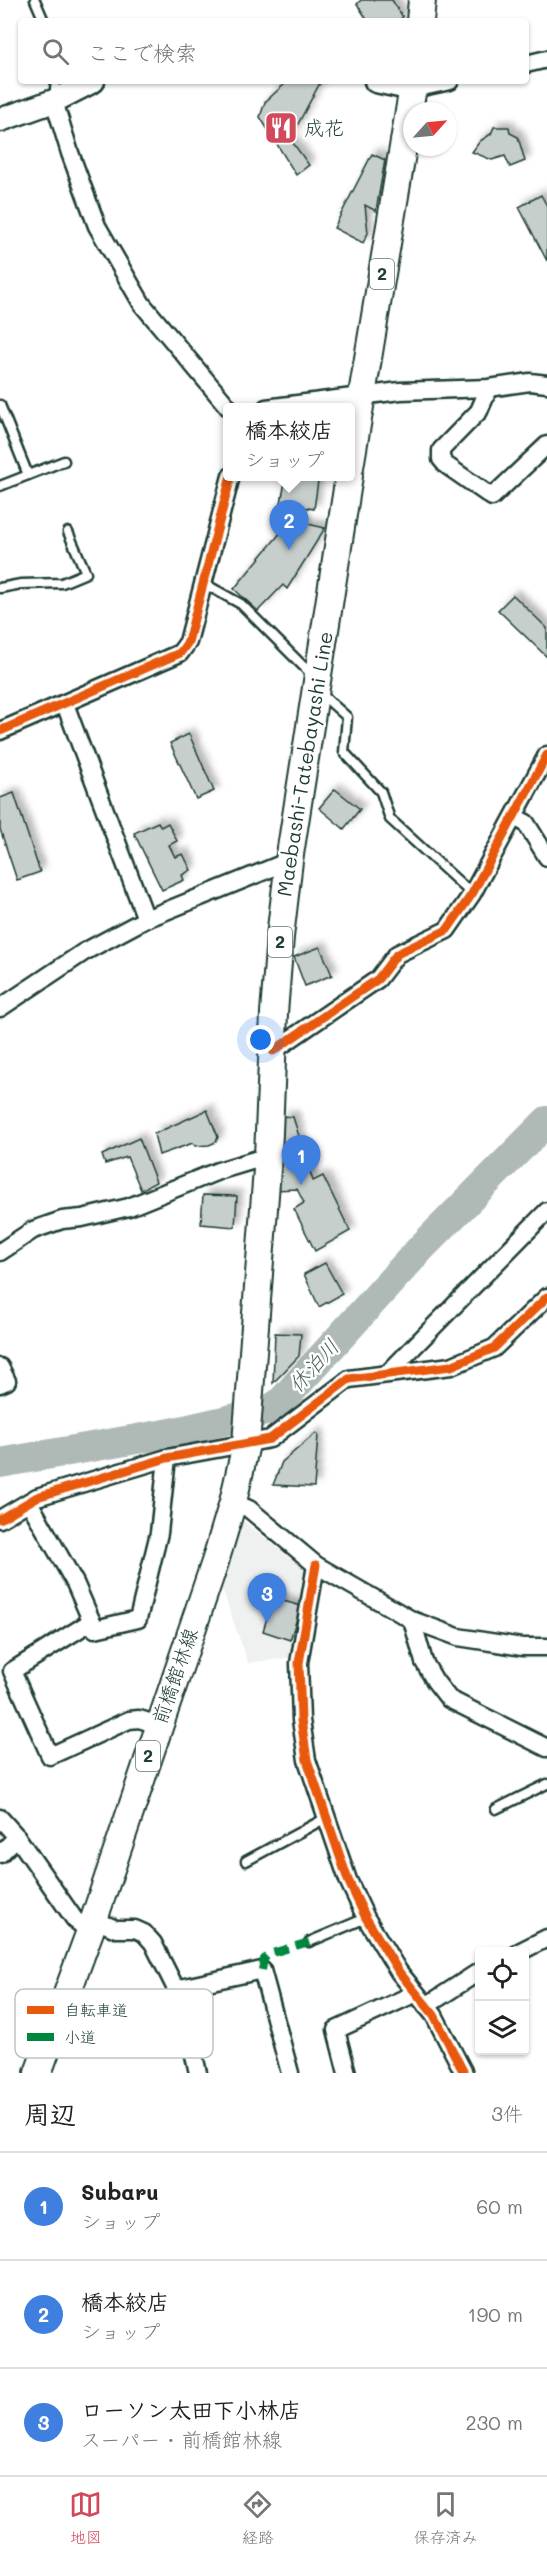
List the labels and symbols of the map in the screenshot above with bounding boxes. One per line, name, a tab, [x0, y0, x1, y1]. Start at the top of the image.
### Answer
north arrow	[403, 102, 457, 156]
restaurant icon: 成花	[263, 110, 299, 146]
place label: 成花	[304, 114, 344, 140]
road number: 2	[370, 259, 394, 289]
pin: 2	[270, 500, 308, 550]
street label: Maebashi-Tatebayashi Line	[270, 629, 338, 898]
road number: 2	[268, 927, 292, 957]
your location	[246, 1025, 275, 1054]
pin: 1	[282, 1136, 320, 1185]
water label: 休泊川	[282, 1333, 344, 1397]
pin: 3	[248, 1574, 286, 1623]
street label: 前橋館林線	[145, 1624, 203, 1727]
road number: 2	[136, 1741, 160, 1771]
legend	[15, 1989, 213, 2058]
text: 自転車道	[64, 1999, 128, 2020]
text: 小道	[64, 2026, 96, 2047]

